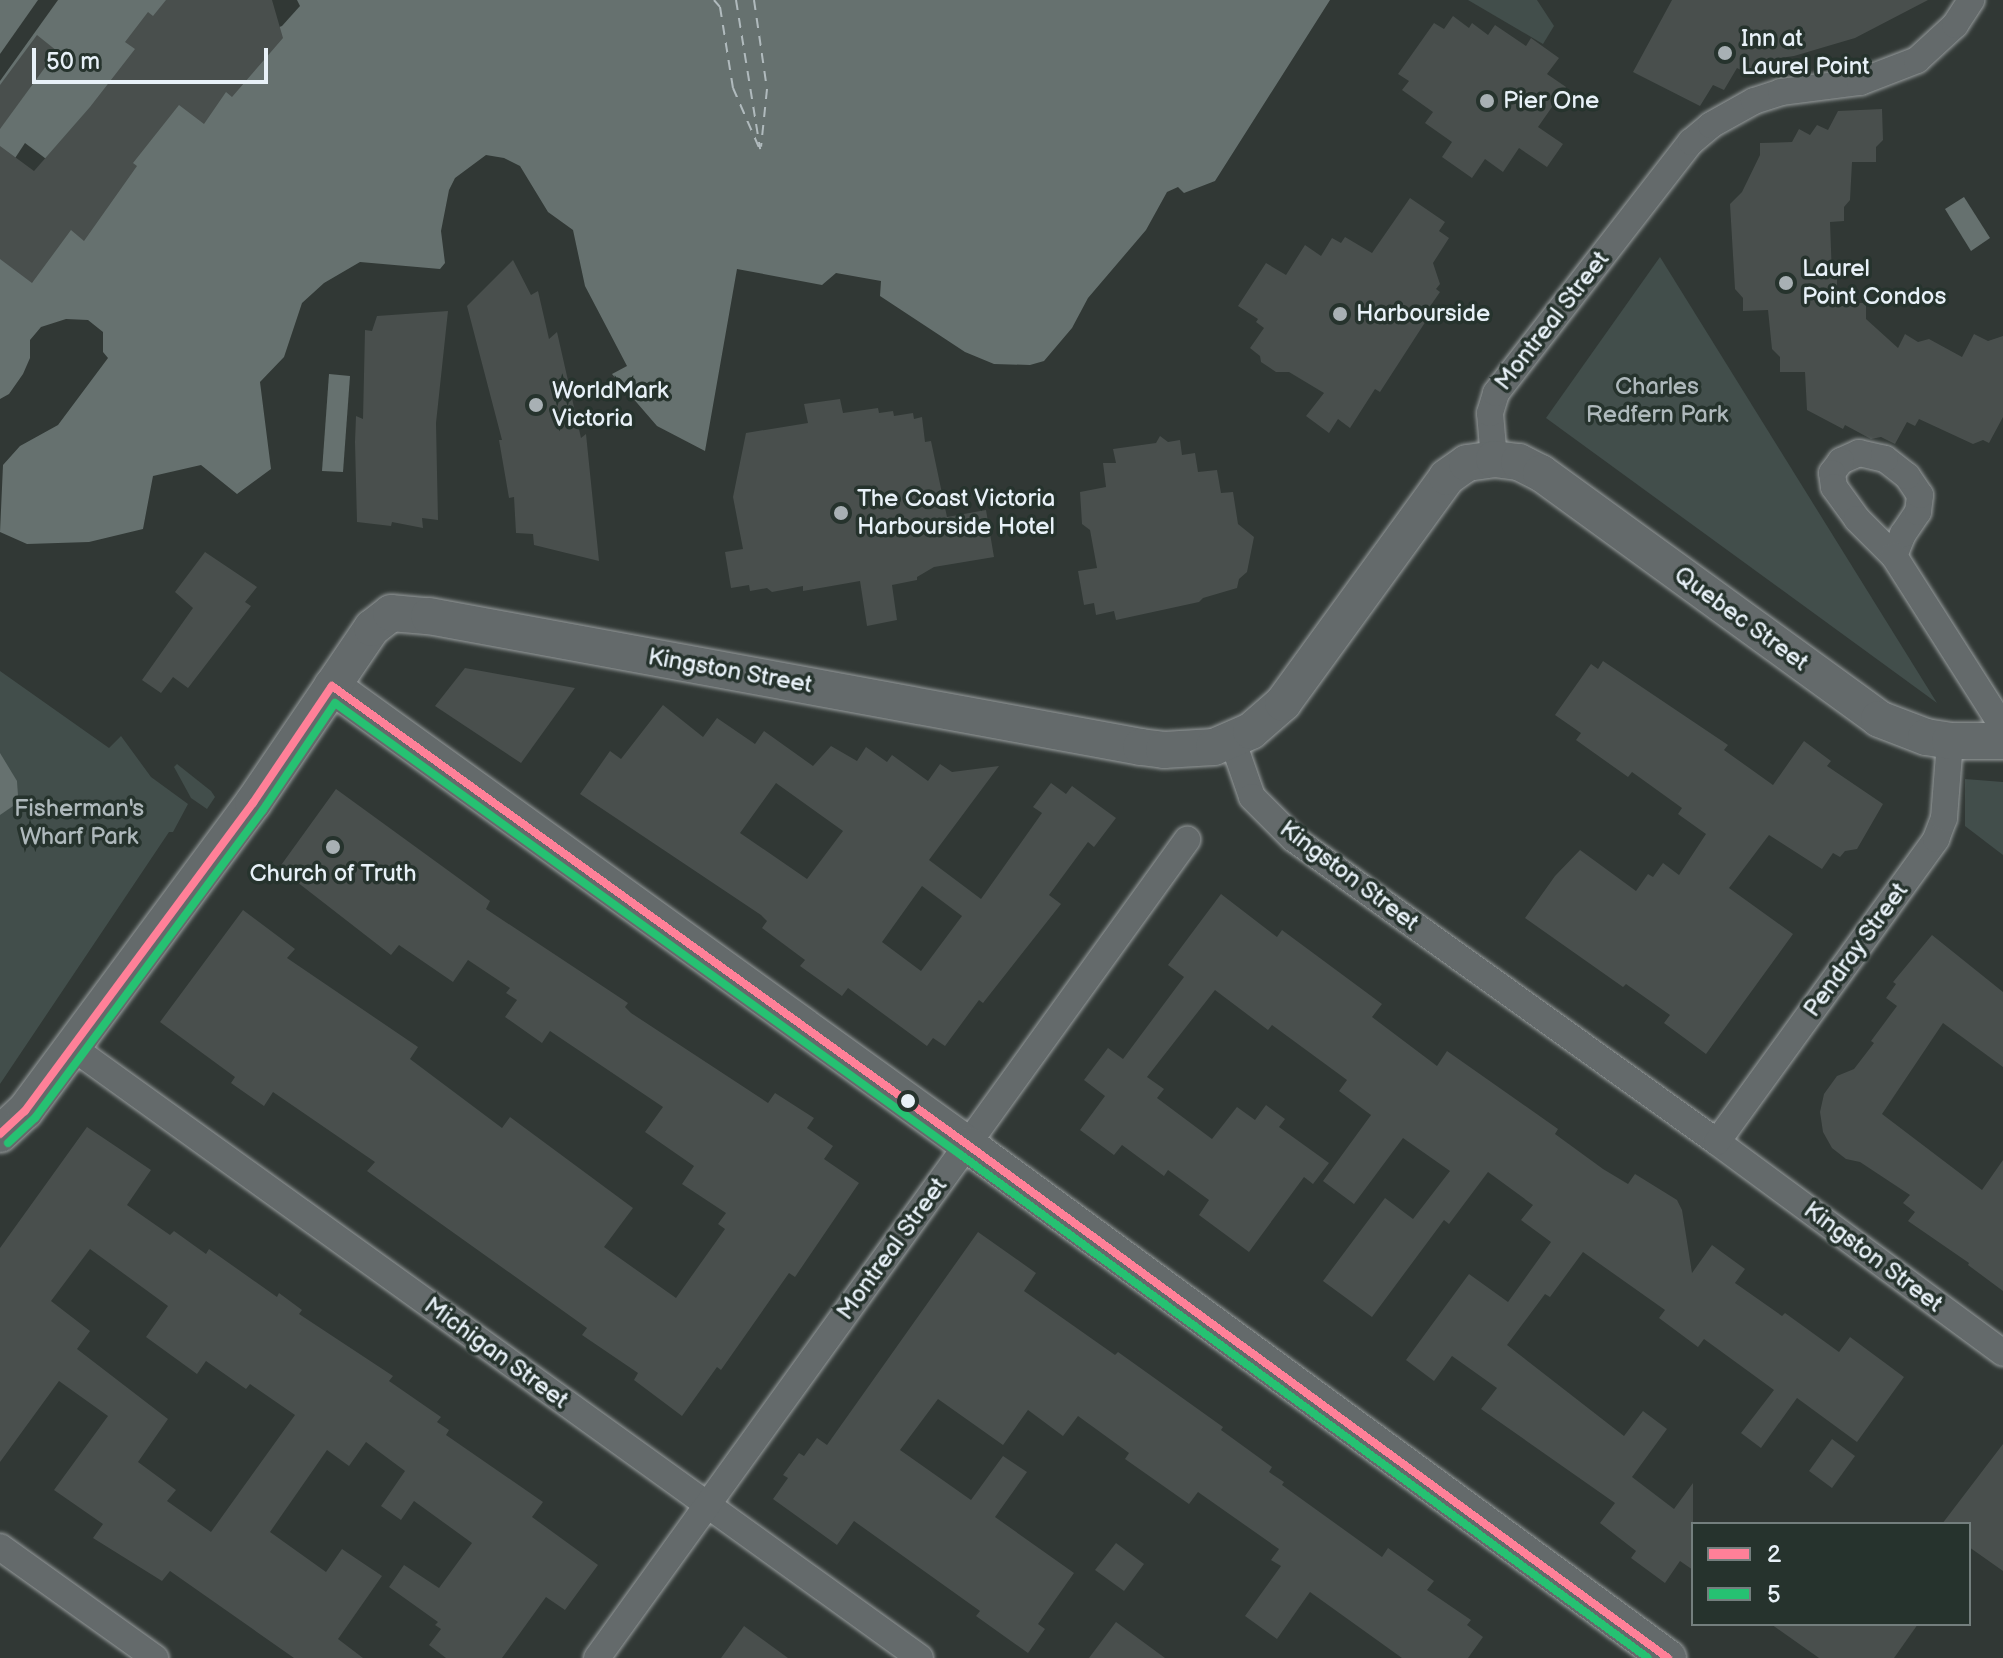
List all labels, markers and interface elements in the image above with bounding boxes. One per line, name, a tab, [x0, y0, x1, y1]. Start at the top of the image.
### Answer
place label: Inn at Laurel Point	[1741, 25, 1870, 81]
scale bar	[36, 32, 272, 82]
marker: Inn at Laurel Point	[1716, 44, 1734, 62]
text: 50 m	[46, 47, 100, 76]
place label: Pier One	[1503, 87, 1599, 115]
marker: Pier One	[1478, 92, 1496, 110]
street label: Montreal Street	[1489, 246, 1615, 396]
place label: Laurel Point Condos	[1802, 255, 1946, 311]
marker: Laurel Point Condos	[1777, 274, 1795, 292]
place label: Harbourside	[1356, 300, 1490, 328]
marker: Harbourside	[1331, 305, 1349, 323]
park label: Charles Redfern Park	[1586, 373, 1728, 429]
place label: WorldMark Victoria	[552, 377, 668, 433]
marker: WorldMark Victoria	[527, 396, 545, 414]
place label: The Coast Victoria Harbourside Hotel	[857, 485, 1056, 541]
marker: The Coast Victoria Harbourside Hotel	[832, 504, 850, 522]
street label: Quebec Street	[1668, 561, 1814, 677]
street label: Kingston Street	[645, 642, 815, 700]
park label: Fisherman's Wharf Park	[14, 795, 144, 851]
street label: Kingston Street	[1274, 814, 1424, 938]
marker: Church of Truth	[324, 838, 342, 856]
place label: Church of Truth	[249, 860, 417, 888]
street label: Pendray Street	[1797, 877, 1915, 1023]
unlabelled marker	[900, 1093, 916, 1109]
street label: Montreal Street	[831, 1172, 953, 1326]
street label: Kingston Street	[1798, 1195, 1948, 1319]
street label: Michigan Street	[418, 1291, 574, 1415]
legend	[1691, 1522, 1971, 1626]
text: 2	[1767, 1540, 1781, 1569]
text: 5	[1767, 1580, 1781, 1609]

